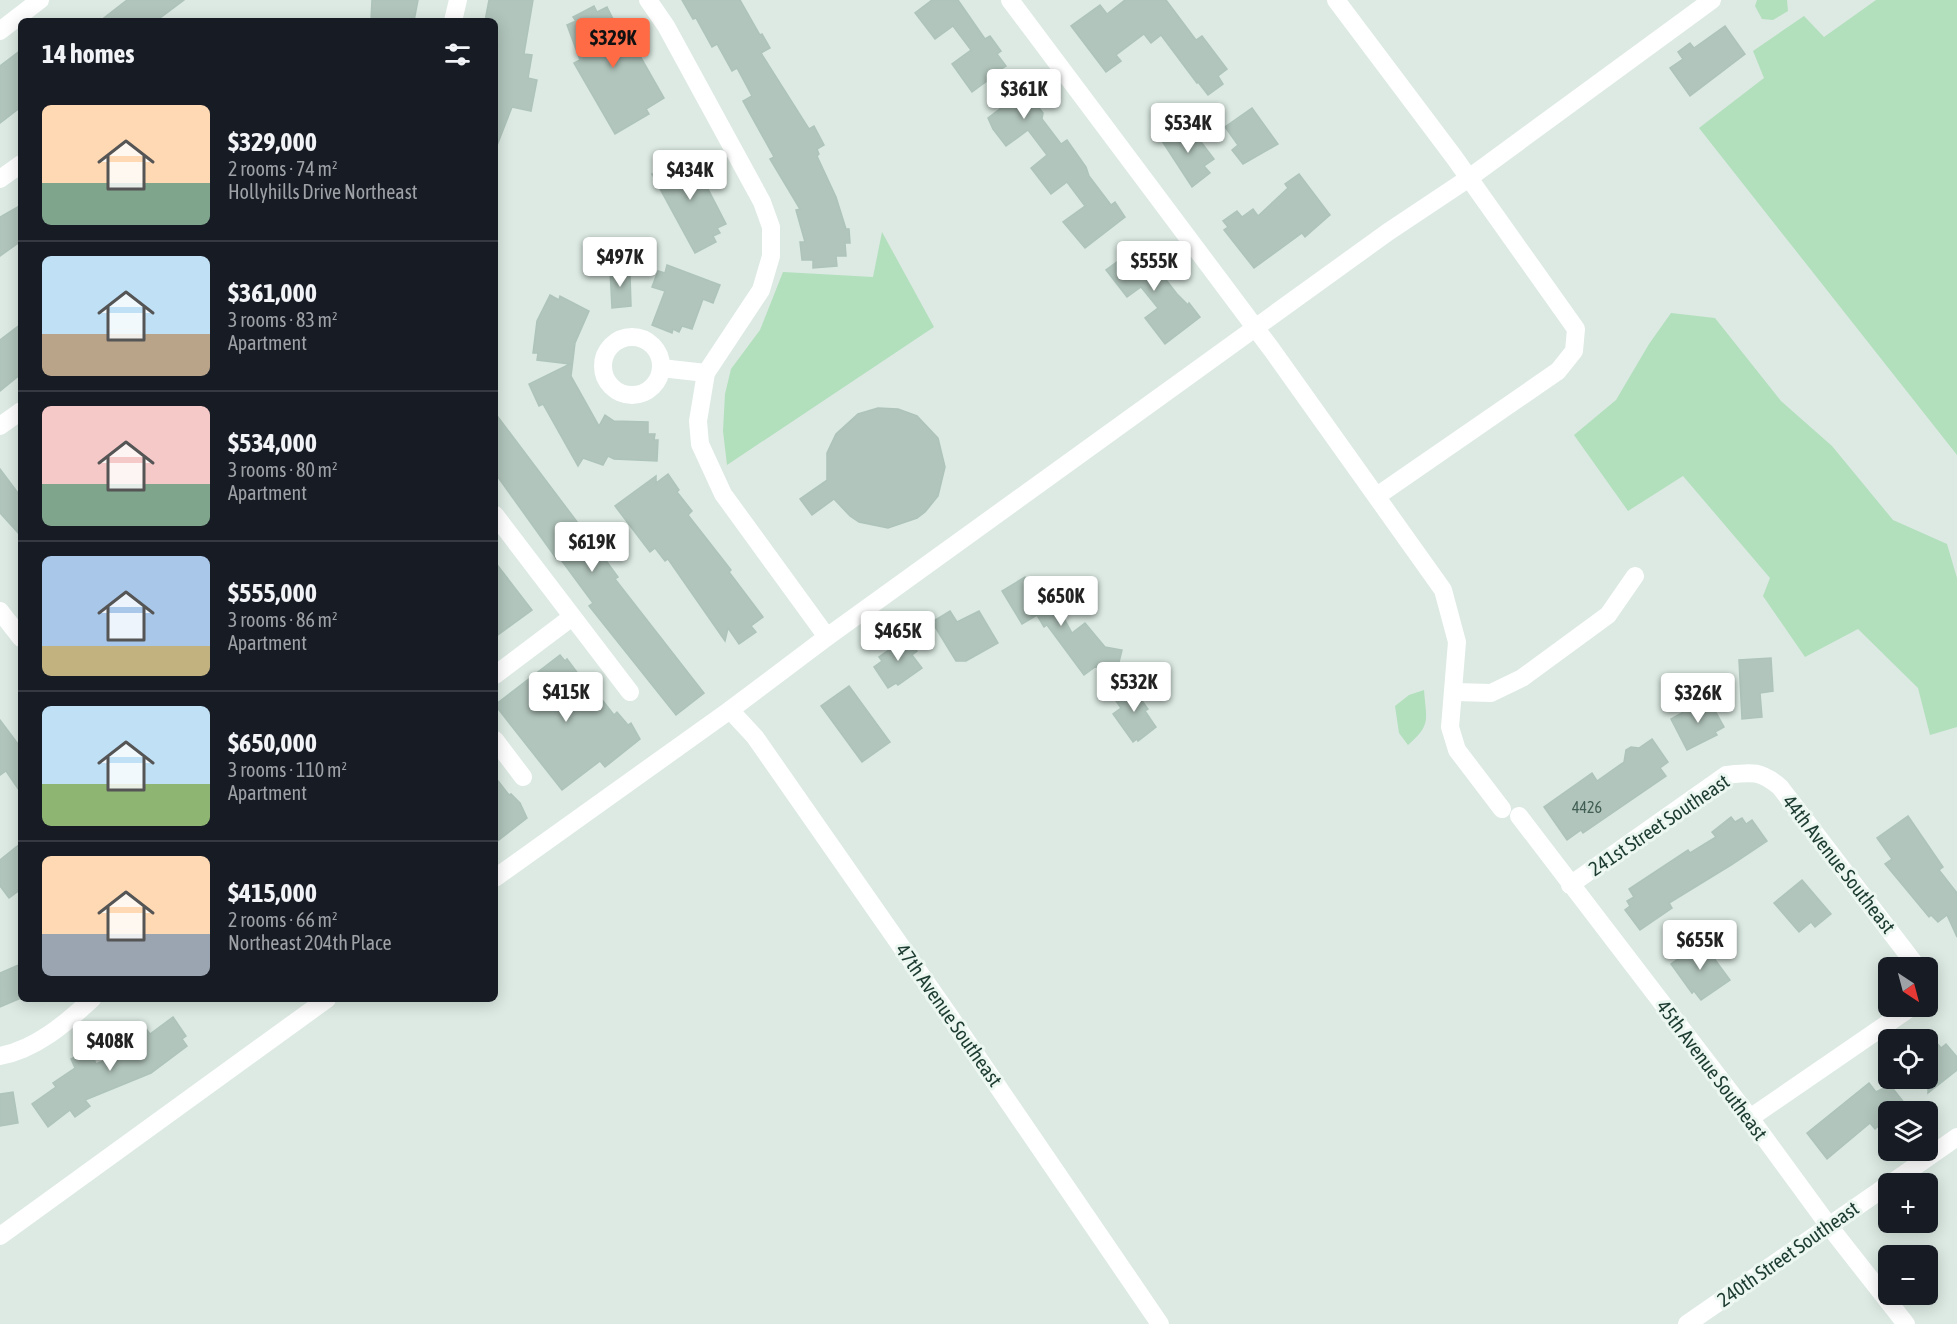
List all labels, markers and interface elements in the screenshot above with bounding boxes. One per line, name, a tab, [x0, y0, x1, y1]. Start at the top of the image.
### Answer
pin: $329K	[571, 18, 655, 69]
text: $329K	[590, 26, 636, 49]
icon: filters	[441, 38, 474, 71]
text: 14 homes	[42, 39, 135, 69]
pin: $361K	[982, 69, 1066, 120]
text: $361K	[1001, 77, 1047, 100]
pin: $534K	[1146, 103, 1230, 154]
text: $534K	[1165, 111, 1211, 134]
text: $329,000	[228, 127, 317, 157]
icon: home	[90, 129, 162, 201]
pin: $434K	[648, 150, 732, 201]
text: 2 rooms · 74 m²	[228, 157, 338, 180]
text: $434K	[667, 158, 713, 181]
text: Hollyhills Drive Northeast	[228, 180, 417, 203]
pin: $497K	[578, 237, 662, 288]
pin: $555K	[1112, 241, 1196, 292]
text: $497K	[597, 245, 643, 268]
text: $555K	[1131, 249, 1177, 272]
text: $361,000	[228, 278, 317, 308]
icon: home	[90, 280, 162, 352]
text: 3 rooms · 83 m²	[228, 308, 338, 331]
text: Apartment	[228, 331, 307, 354]
text: $534,000	[228, 428, 317, 458]
icon: home	[90, 430, 162, 502]
text: 3 rooms · 80 m²	[228, 458, 338, 481]
text: Apartment	[228, 481, 307, 504]
pin: $619K	[550, 522, 634, 573]
text: $619K	[569, 530, 615, 553]
pin: $650K	[1019, 576, 1103, 627]
text: $555,000	[228, 578, 317, 608]
icon: home	[90, 580, 162, 652]
text: $650K	[1038, 584, 1084, 607]
text: 3 rooms · 86 m²	[228, 608, 338, 631]
pin: $465K	[856, 611, 940, 662]
text: $465K	[875, 619, 921, 642]
text: Apartment	[228, 631, 307, 654]
pin: $532K	[1092, 662, 1176, 713]
text: $532K	[1111, 670, 1157, 693]
pin: $415K	[524, 672, 608, 723]
pin: $326K	[1656, 673, 1740, 724]
text: $415K	[543, 680, 589, 703]
text: $326K	[1675, 681, 1721, 704]
text: $650,000	[228, 728, 317, 758]
icon: home	[90, 730, 162, 802]
text: 3 rooms · 110 m²	[228, 758, 347, 781]
street label: 241st Street Southeast	[1584, 769, 1734, 880]
text: Apartment	[228, 781, 307, 804]
street label: 44th Avenue Southeast	[1778, 790, 1901, 938]
house number: 4426	[1572, 798, 1602, 816]
text: $415,000	[228, 878, 317, 908]
icon: home	[90, 880, 162, 952]
text: 2 rooms · 66 m²	[228, 908, 338, 931]
pin: $655K	[1658, 920, 1742, 971]
text: $655K	[1677, 928, 1723, 951]
text: Northeast 204th Place	[228, 931, 392, 954]
street label: 47th Avenue Southeast	[891, 939, 1007, 1091]
north arrow	[1878, 957, 1938, 1017]
map controls	[1878, 957, 1938, 1305]
street label: 45th Avenue Southeast	[1652, 995, 1773, 1144]
pin: $408K	[68, 1021, 152, 1072]
text: $408K	[87, 1029, 133, 1052]
button: locate	[1878, 1029, 1938, 1089]
button: layers	[1878, 1101, 1938, 1161]
button: +	[1878, 1173, 1938, 1233]
street label: 240th Street Southeast	[1713, 1196, 1863, 1311]
button: −	[1878, 1245, 1938, 1305]

